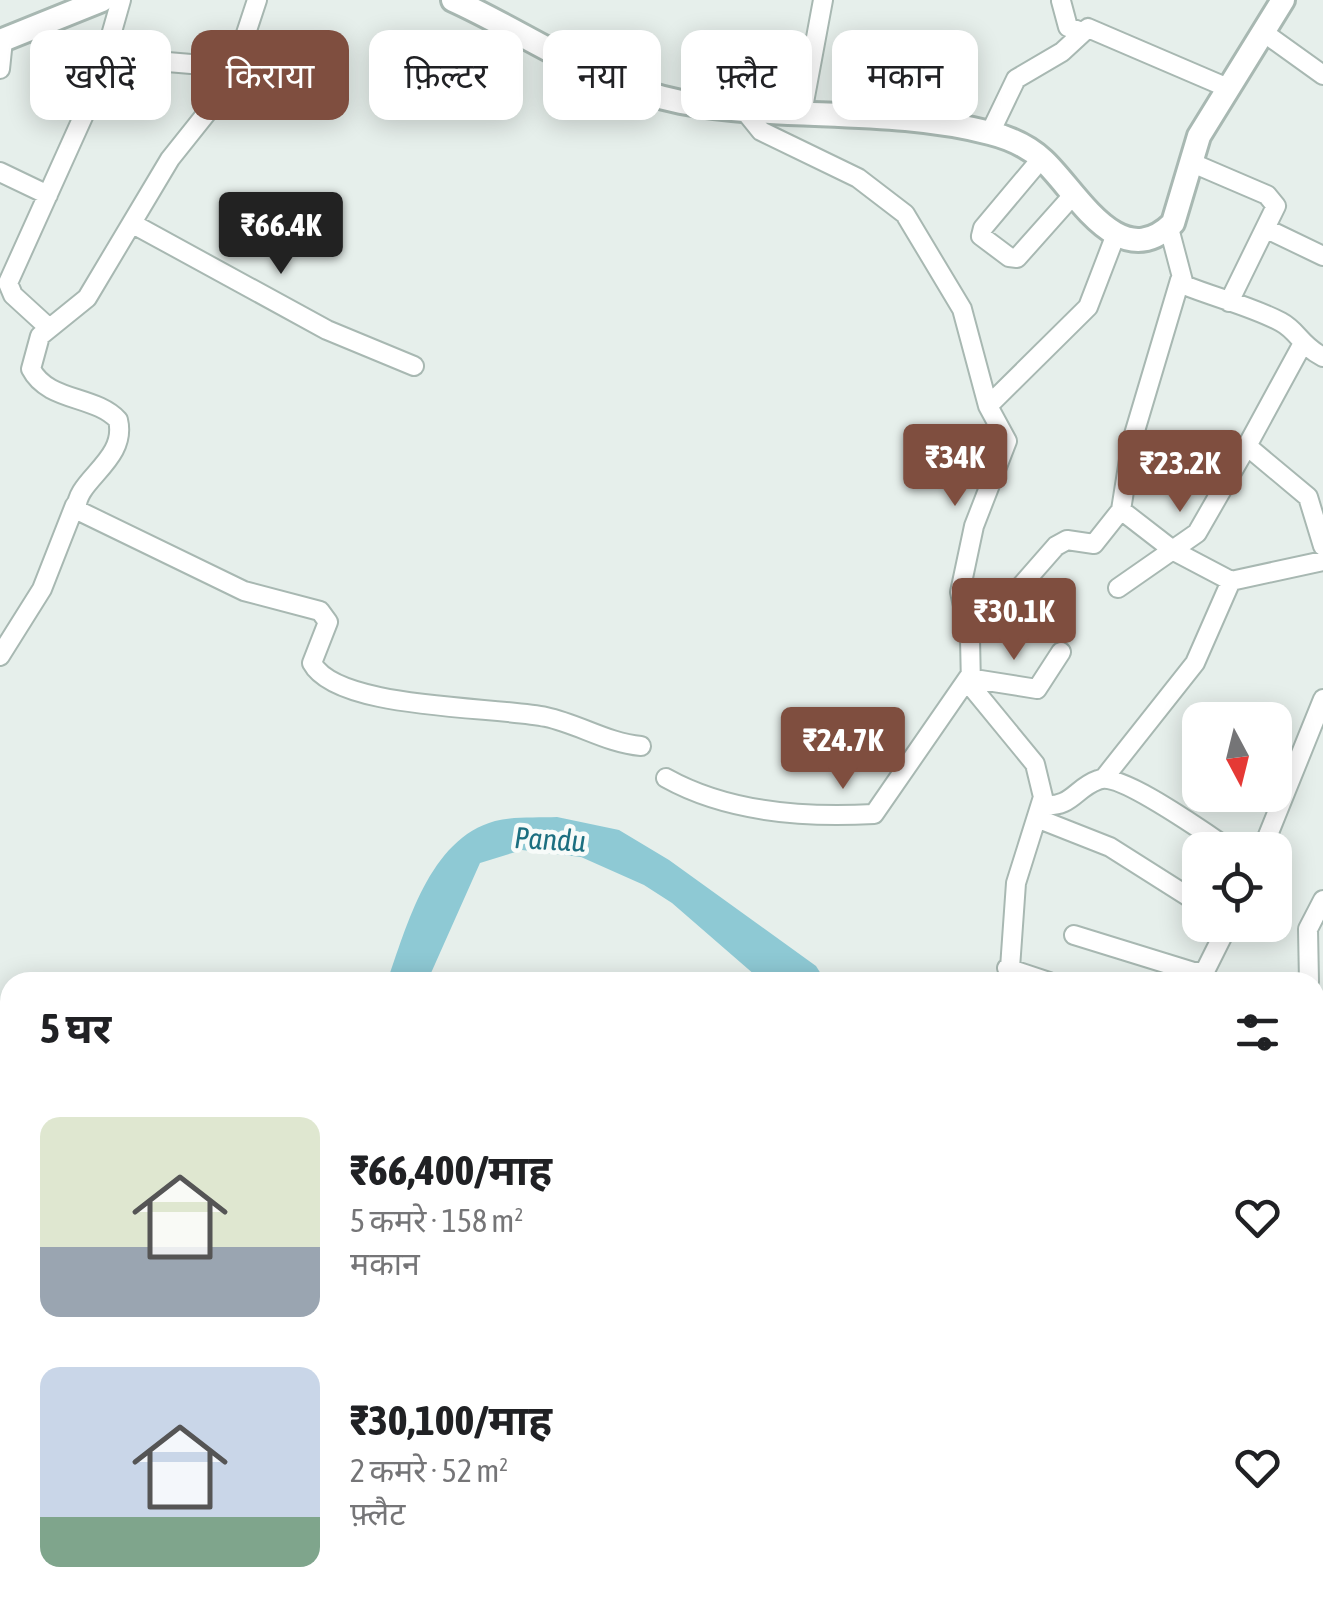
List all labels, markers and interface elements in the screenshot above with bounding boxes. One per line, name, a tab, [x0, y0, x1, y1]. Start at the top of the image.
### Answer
chip: खरीदें	[30, 30, 171, 120]
chip: किराया	[191, 30, 349, 120]
chip: फ़िल्टर	[369, 30, 523, 120]
chip: नया	[543, 30, 661, 120]
chip: फ़्लैट	[681, 30, 812, 120]
chip: मकान	[832, 30, 978, 120]
pin: ₹66.4K	[200, 192, 362, 277]
text: ₹66.4K	[241, 206, 321, 243]
pin: ₹34K	[896, 424, 1014, 509]
pin: ₹23.2K	[1099, 430, 1261, 515]
text: ₹34K	[925, 438, 985, 475]
text: ₹23.2K	[1140, 444, 1220, 481]
pin: ₹30.1K	[933, 578, 1095, 663]
text: ₹30.1K	[974, 592, 1054, 629]
north arrow	[1182, 702, 1292, 812]
map controls	[1182, 702, 1292, 942]
pin: ₹24.7K	[762, 707, 924, 792]
text: ₹24.7K	[803, 721, 883, 758]
water label: Pandu	[513, 820, 587, 858]
button: locate	[1182, 832, 1292, 942]
text: 5 घर	[40, 1004, 111, 1052]
icon: filters	[1230, 1005, 1285, 1060]
text: ₹66,400/माह	[350, 1146, 552, 1194]
icon: home	[120, 1157, 240, 1277]
icon: heart	[1230, 1190, 1285, 1245]
text: 5 कमरे · 158 m²	[350, 1202, 523, 1239]
text: मकान	[350, 1245, 420, 1282]
text: ₹30,100/माह	[350, 1396, 552, 1444]
icon: home	[120, 1407, 240, 1527]
icon: heart	[1230, 1440, 1285, 1495]
text: 2 कमरे · 52 m²	[350, 1452, 508, 1489]
text: फ़्लैट	[350, 1495, 405, 1532]

